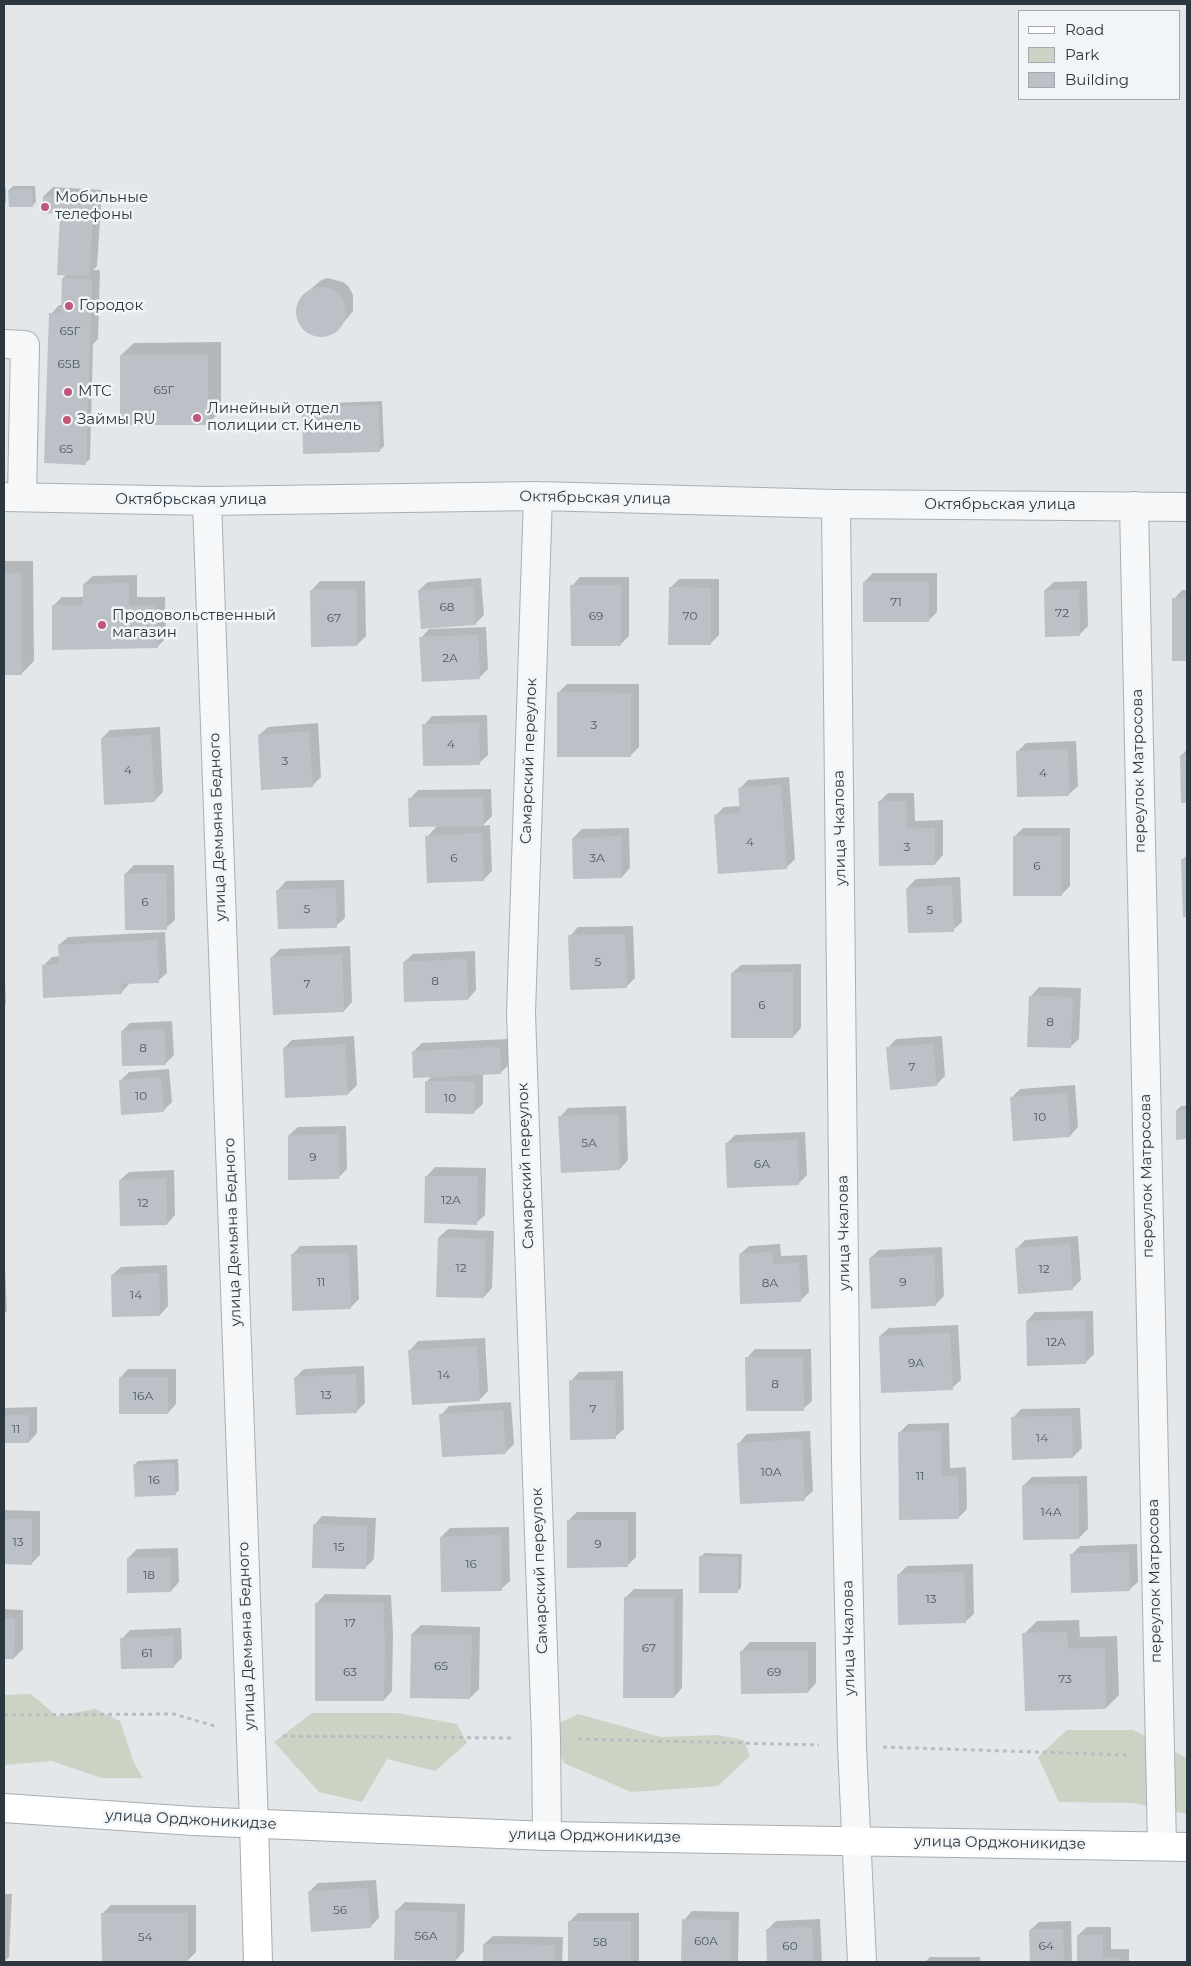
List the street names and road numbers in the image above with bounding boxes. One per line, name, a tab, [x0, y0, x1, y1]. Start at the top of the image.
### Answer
street label: Октябрьская улица	[519, 488, 671, 508]
street label: Октябрьская улица	[115, 491, 267, 509]
street label: Октябрьская улица	[924, 496, 1076, 514]
street label: Самарский переулок	[517, 677, 541, 845]
street label: переулок Матросова	[1129, 689, 1149, 853]
street label: улица Демьяна Бедного	[206, 732, 230, 922]
street label: улица Чкалова	[830, 770, 850, 886]
street label: Самарский переулок	[514, 1082, 538, 1250]
street label: переулок Матросова	[1137, 1094, 1157, 1258]
street label: улица Демьяна Бедного	[221, 1137, 245, 1327]
street label: улица Чкалова	[834, 1175, 854, 1291]
street label: Самарский переулок	[528, 1487, 552, 1655]
street label: переулок Матросова	[1145, 1499, 1165, 1663]
street label: улица Демьяна Бедного	[235, 1541, 259, 1731]
street label: улица Чкалова	[839, 1580, 859, 1696]
street label: улица Орджоникидзе	[105, 1807, 277, 1833]
street label: улица Орджоникидзе	[509, 1826, 681, 1846]
street label: улица Орджоникидзе	[914, 1833, 1086, 1853]

